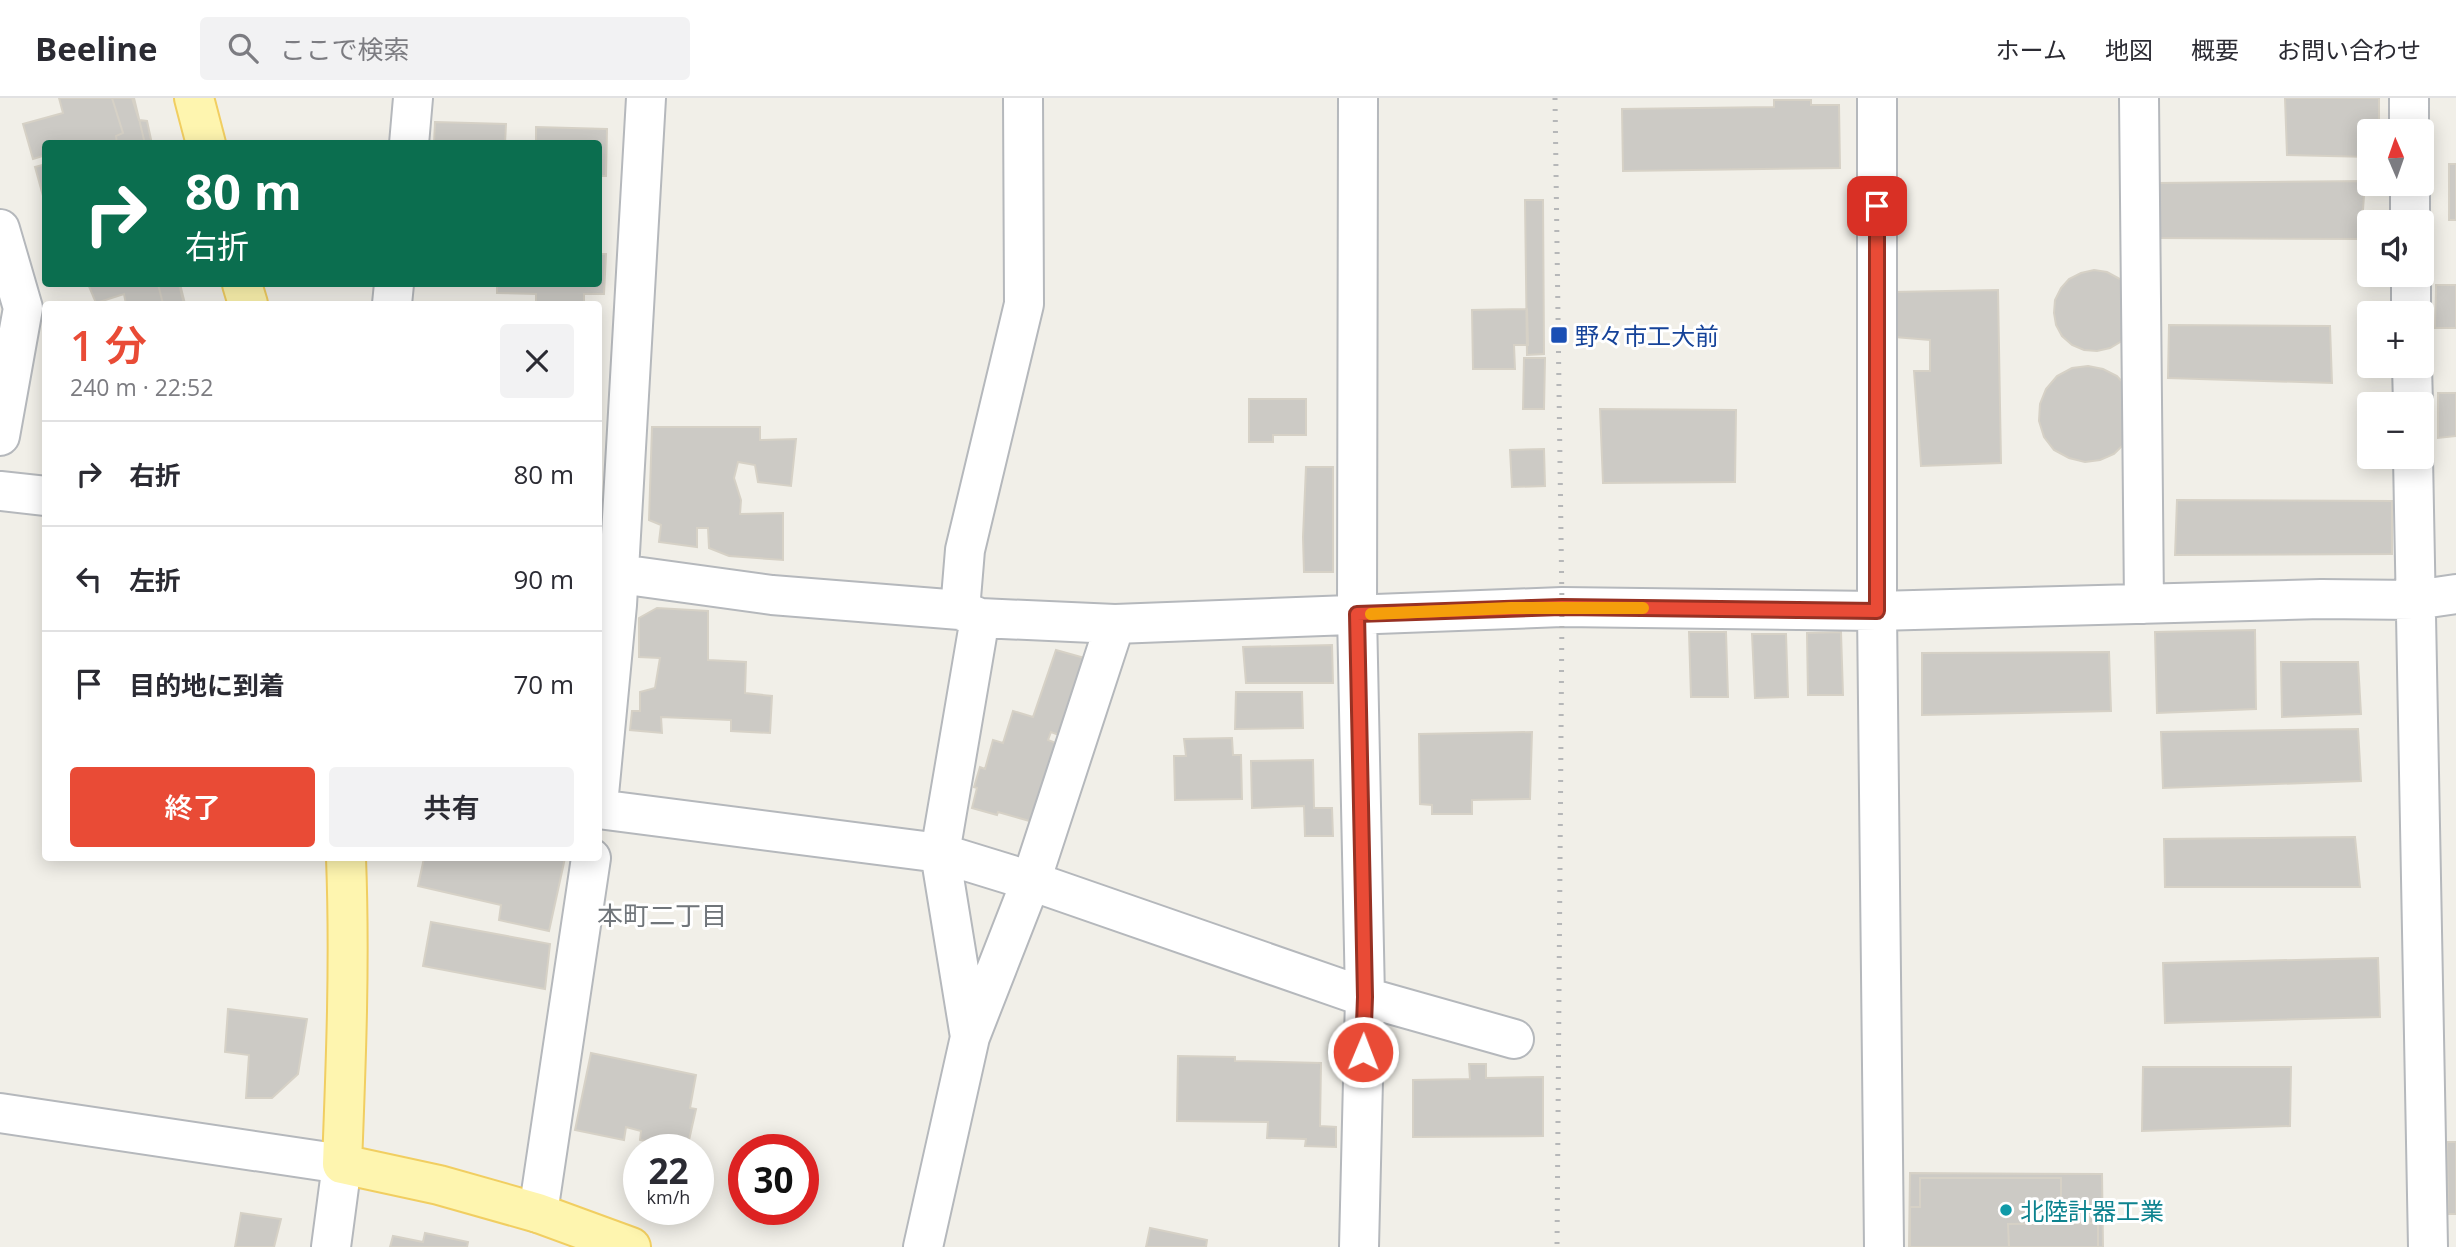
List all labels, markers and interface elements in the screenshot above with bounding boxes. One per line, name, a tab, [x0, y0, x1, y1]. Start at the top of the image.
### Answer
search box	[200, 17, 690, 80]
text: Beeline	[35, 26, 158, 71]
icon: search	[224, 29, 262, 67]
text: ここで検索	[280, 31, 410, 67]
text: ホーム	[1996, 33, 2067, 66]
text: 地図	[2105, 33, 2153, 66]
text: 概要	[2191, 33, 2239, 66]
text: お問い合わせ	[2277, 33, 2421, 66]
north arrow	[2357, 119, 2434, 196]
map controls	[2357, 119, 2434, 469]
text: 80 m	[185, 158, 302, 224]
icon: right	[70, 168, 161, 259]
pin	[1847, 176, 1907, 236]
icon: arrive	[1858, 187, 1896, 225]
button: sound	[2357, 210, 2434, 287]
text: 右折	[185, 224, 249, 267]
button: +	[2357, 301, 2434, 378]
text: 1 分	[70, 316, 147, 373]
place label: 野々市工大前	[1575, 319, 1719, 352]
button: close	[500, 324, 574, 398]
marker: 野々市工大前	[1549, 325, 1569, 345]
text: 240 m · 22:52	[70, 371, 213, 403]
button: −	[2357, 392, 2434, 469]
icon: right	[70, 455, 108, 493]
text: 80 m	[513, 456, 574, 492]
text: 右折	[129, 457, 181, 493]
icon: left	[70, 560, 108, 598]
text: 90 m	[513, 561, 574, 597]
text: 左折	[129, 562, 181, 598]
icon: arrive	[70, 665, 108, 703]
text: 70 m	[513, 666, 574, 702]
text: 目的地に到着	[129, 667, 285, 703]
button: 終了	[70, 767, 315, 847]
button: 共有	[329, 767, 574, 847]
district label: 本町二丁目	[597, 897, 727, 933]
position arrow	[1326, 1015, 1400, 1089]
speed limit sign: 30	[728, 1134, 819, 1225]
text: 22	[648, 1147, 689, 1194]
text: km/h	[647, 1185, 690, 1209]
place label: 北陸計器工業	[2020, 1194, 2164, 1227]
marker: 北陸計器工業	[1998, 1202, 2014, 1218]

